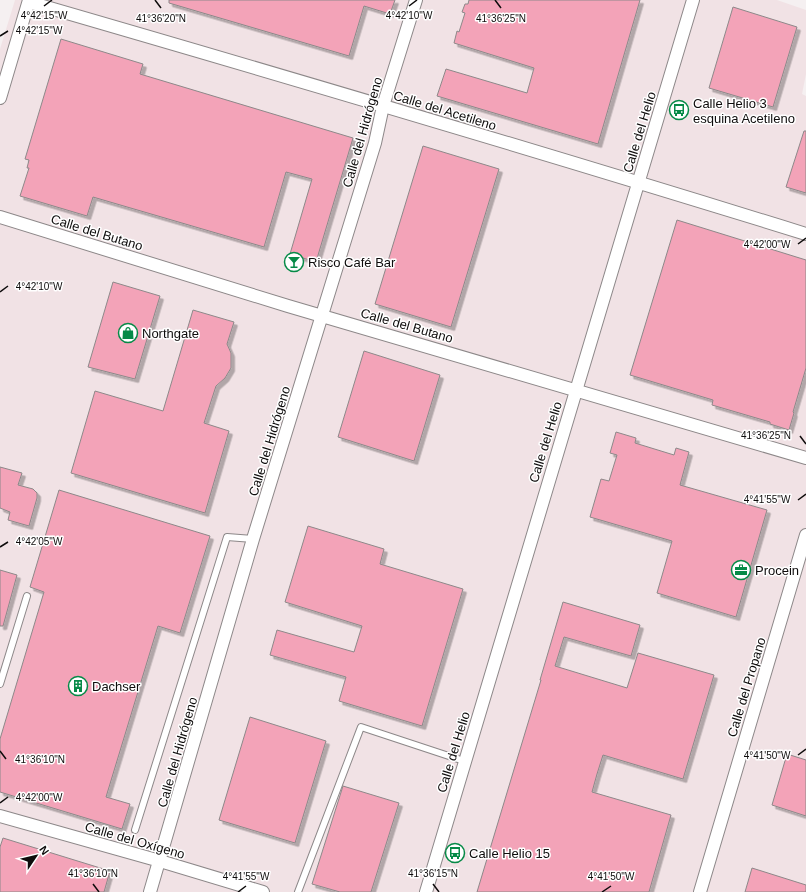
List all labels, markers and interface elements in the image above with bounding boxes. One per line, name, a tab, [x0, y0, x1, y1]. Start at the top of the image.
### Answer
text: 4°42'15"W	[21, 10, 68, 21]
text: 4°42'10"W	[386, 10, 433, 21]
text: 41°36'20"N	[136, 13, 186, 24]
text: 41°36'25"N	[476, 13, 526, 24]
text: 4°42'15"W	[16, 25, 63, 36]
street label: Calle del Hidrógeno	[340, 75, 385, 189]
street label: Calle del Acetileno	[392, 88, 498, 133]
street label: Calle del Helio	[620, 90, 659, 174]
place label: Calle Helio 3 esquina Acetileno	[693, 96, 795, 126]
bus stop icon: Calle Helio 3 esquina Acetileno	[668, 99, 690, 121]
street label: Calle del Butano	[49, 211, 145, 254]
text: 4°42'00"W	[744, 239, 791, 250]
bar icon: Risco Café Bar	[283, 251, 305, 273]
place label: Risco Café Bar	[308, 255, 396, 270]
text: 4°42'10"W	[16, 281, 63, 292]
street label: Calle del Butano	[359, 305, 455, 346]
shop icon: Northgate	[117, 322, 139, 344]
place label: Northgate	[142, 326, 199, 341]
street label: Calle del Hidrógeno	[246, 384, 293, 498]
street label: Calle del Helio	[526, 400, 565, 484]
text: 41°36'25"N	[741, 430, 791, 441]
text: 4°41'55"W	[744, 494, 791, 505]
text: 4°42'05"W	[16, 536, 63, 547]
office icon: Procein	[730, 559, 752, 581]
place label: Procein	[755, 563, 799, 578]
street label: Calle del Propano	[724, 636, 769, 739]
building icon: Dachser	[67, 675, 89, 697]
place label: Dachser	[92, 679, 141, 694]
street label: Calle del Hidrógeno	[155, 695, 200, 809]
street label: Calle del Helio	[434, 710, 473, 794]
text: 4°41'50"W	[744, 750, 791, 761]
text: 41°36'10"N	[15, 754, 65, 765]
text: 4°42'00"W	[16, 792, 63, 803]
street label: Calle del Oxígeno	[83, 819, 187, 862]
north arrow	[16, 836, 56, 876]
bus stop icon: Calle Helio 15	[444, 842, 466, 864]
text: N	[37, 844, 51, 857]
place label: Calle Helio 15	[469, 846, 550, 861]
text: 41°36'10"N	[68, 868, 118, 879]
text: 41°36'15"N	[408, 868, 458, 879]
text: 4°41'55"W	[223, 871, 270, 882]
text: 4°41'50"W	[588, 871, 635, 882]

